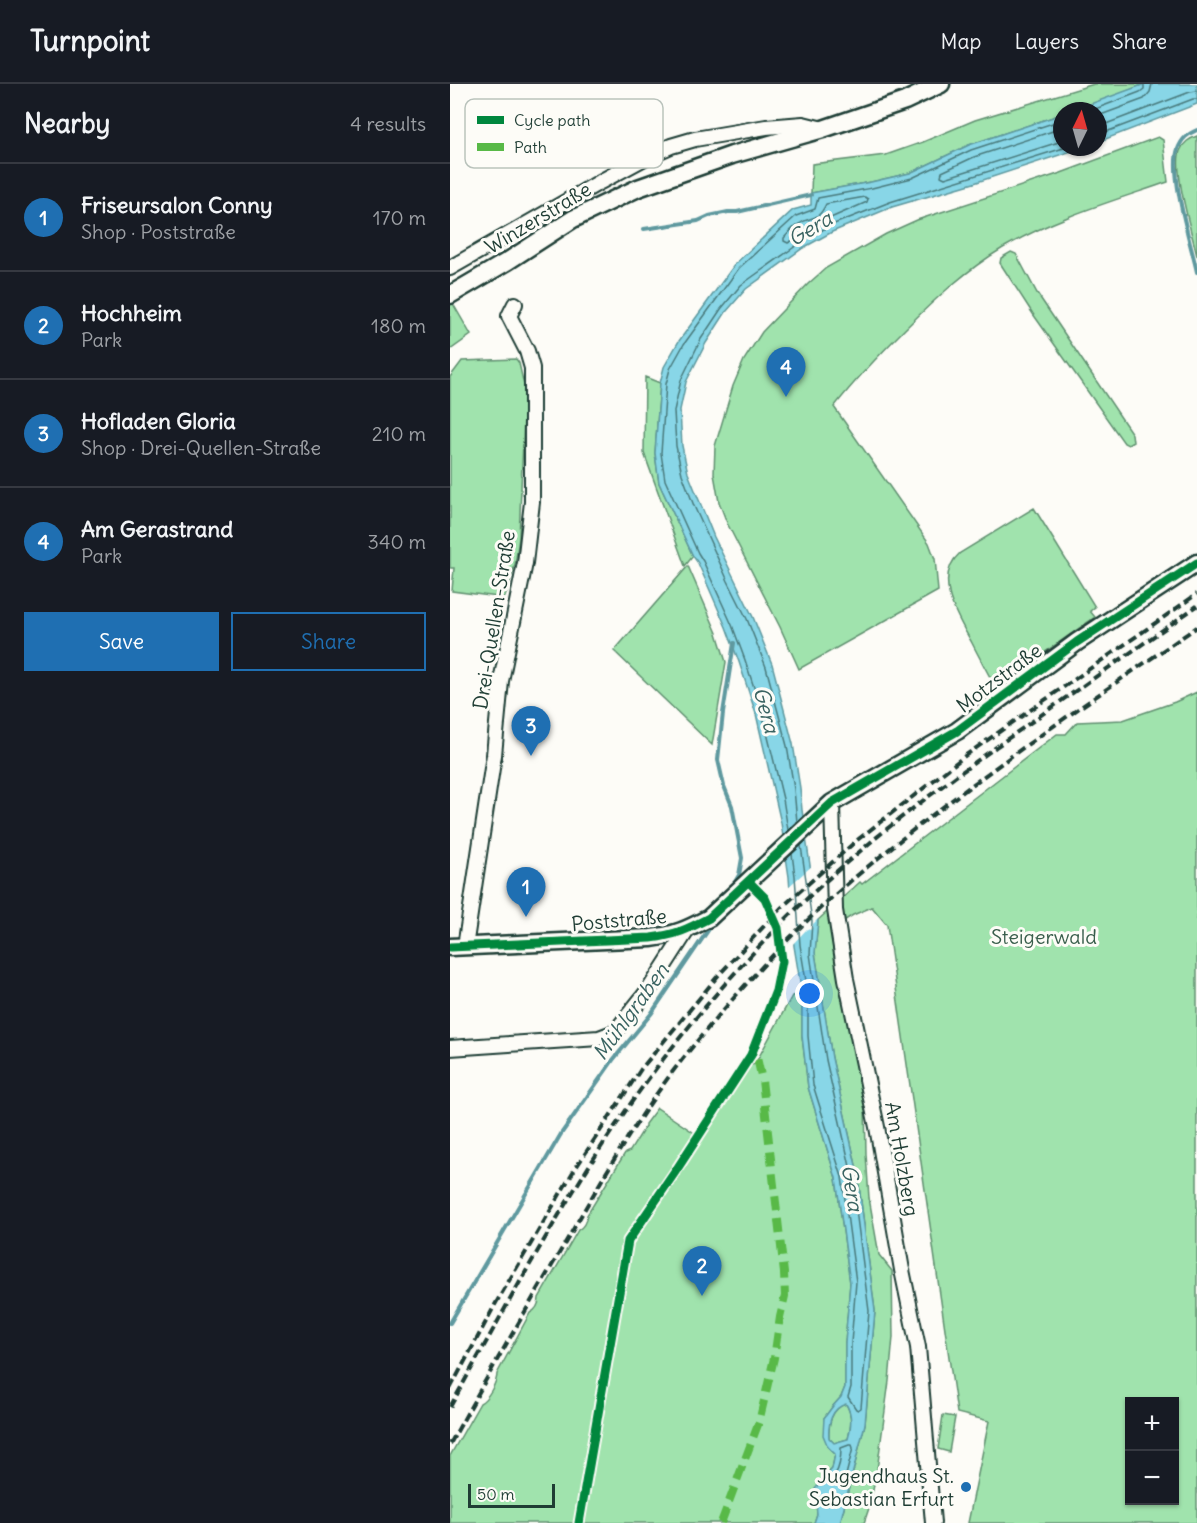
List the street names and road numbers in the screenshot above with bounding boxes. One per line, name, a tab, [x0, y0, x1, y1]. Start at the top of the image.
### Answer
street label: Winzerstraße	[480, 176, 595, 259]
street label: Drei-Quellen-Straße	[467, 529, 520, 711]
street label: Motzstraße	[951, 637, 1046, 718]
street label: Poststraße	[570, 903, 668, 936]
street label: Am Holzberg	[880, 1100, 925, 1218]

